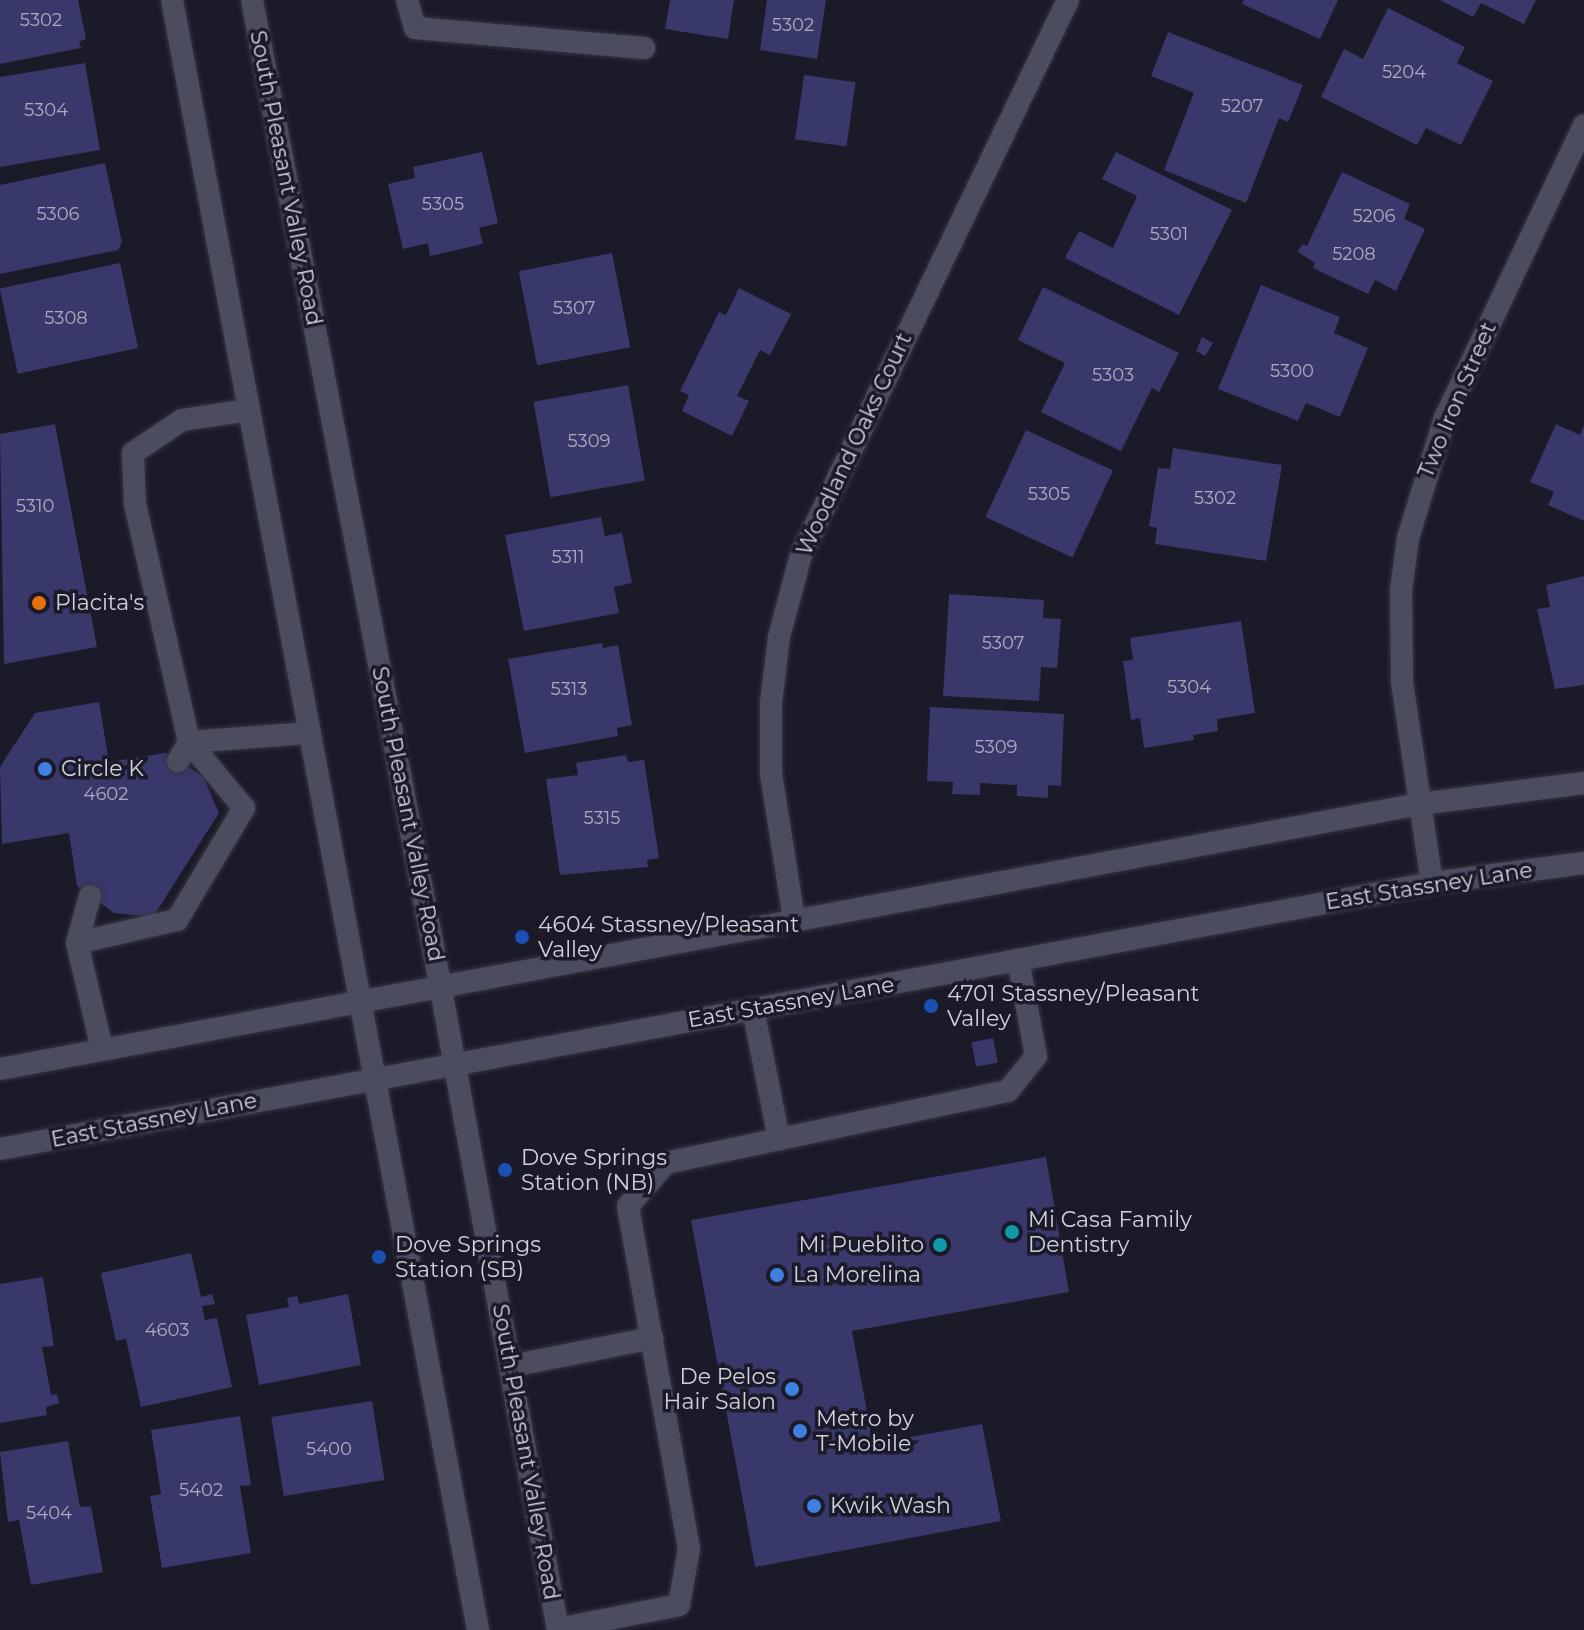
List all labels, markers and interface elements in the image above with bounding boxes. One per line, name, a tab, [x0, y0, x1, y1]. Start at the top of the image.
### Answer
house number: 5302	[20, 9, 62, 31]
house number: 5302	[772, 14, 814, 36]
street label: South Pleasant Valley Road	[244, 28, 328, 328]
house number: 5204	[1382, 61, 1426, 83]
house number: 5207	[1221, 95, 1263, 117]
house number: 5304	[24, 99, 68, 121]
house number: 5305	[422, 193, 464, 215]
house number: 5306	[36, 203, 80, 225]
house number: 5206	[1352, 205, 1396, 227]
house number: 5301	[1150, 223, 1188, 245]
house number: 5208	[1332, 243, 1376, 265]
house number: 5307	[553, 297, 595, 319]
house number: 5308	[44, 307, 88, 329]
street label: Two Iron Street	[1412, 318, 1502, 482]
street label: Woodland Oaks Court	[791, 328, 917, 560]
house number: 5300	[1270, 360, 1314, 382]
house number: 5303	[1092, 364, 1134, 386]
house number: 5309	[567, 430, 611, 452]
house number: 5305	[1028, 483, 1070, 505]
house number: 5302	[1194, 487, 1236, 509]
house number: 5310	[16, 495, 54, 517]
house number: 5311	[551, 546, 585, 568]
place label: Placita's	[55, 590, 144, 616]
marker: Placita's	[30, 594, 48, 612]
house number: 5307	[982, 632, 1024, 654]
street label: South Pleasant Valley Road	[366, 664, 450, 964]
house number: 5304	[1167, 676, 1211, 698]
house number: 5313	[551, 678, 587, 700]
house number: 5309	[974, 736, 1018, 758]
place label: Circle K	[61, 756, 144, 782]
marker: Circle K	[36, 760, 54, 778]
house number: 4602	[84, 783, 128, 805]
house number: 5315	[584, 807, 620, 829]
street label: East Stassney Lane	[1324, 857, 1534, 915]
place label: 4604 Stassney/Pleasant Valley	[538, 911, 799, 962]
marker: 4604 Stassney/Pleasant Valley	[513, 928, 531, 946]
street label: East Stassney Lane	[686, 971, 896, 1033]
place label: 4701 Stassney/Pleasant Valley	[947, 980, 1200, 1032]
marker: 4701 Stassney/Pleasant Valley	[922, 997, 940, 1015]
street label: East Stassney Lane	[49, 1087, 259, 1153]
place label: Dove Springs Station (NB)	[521, 1144, 667, 1196]
marker: Dove Springs Station (NB)	[496, 1161, 514, 1179]
place label: Mi Casa Family Dentistry	[1028, 1206, 1192, 1258]
marker: Mi Casa Family Dentistry	[1003, 1223, 1021, 1241]
place label: Dove Springs Station (SB)	[395, 1231, 541, 1282]
place label: Mi Pueblito	[799, 1232, 924, 1258]
marker: Mi Pueblito	[931, 1236, 949, 1254]
marker: Dove Springs Station (SB)	[370, 1248, 388, 1266]
place label: La Morelina	[793, 1262, 921, 1288]
marker: La Morelina	[768, 1266, 786, 1284]
street label: South Pleasant Valley Road	[487, 1302, 565, 1602]
house number: 4603	[145, 1319, 189, 1341]
place label: De Pelos Hair Salon	[664, 1363, 776, 1414]
marker: De Pelos Hair Salon	[783, 1380, 801, 1398]
place label: Metro by T-Mobile	[816, 1405, 914, 1456]
marker: Metro by T-Mobile	[791, 1422, 809, 1440]
house number: 5400	[306, 1438, 352, 1460]
house number: 5402	[179, 1479, 223, 1501]
place label: Kwik Wash	[830, 1493, 951, 1519]
marker: Kwik Wash	[805, 1497, 823, 1515]
house number: 5404	[26, 1502, 72, 1524]

